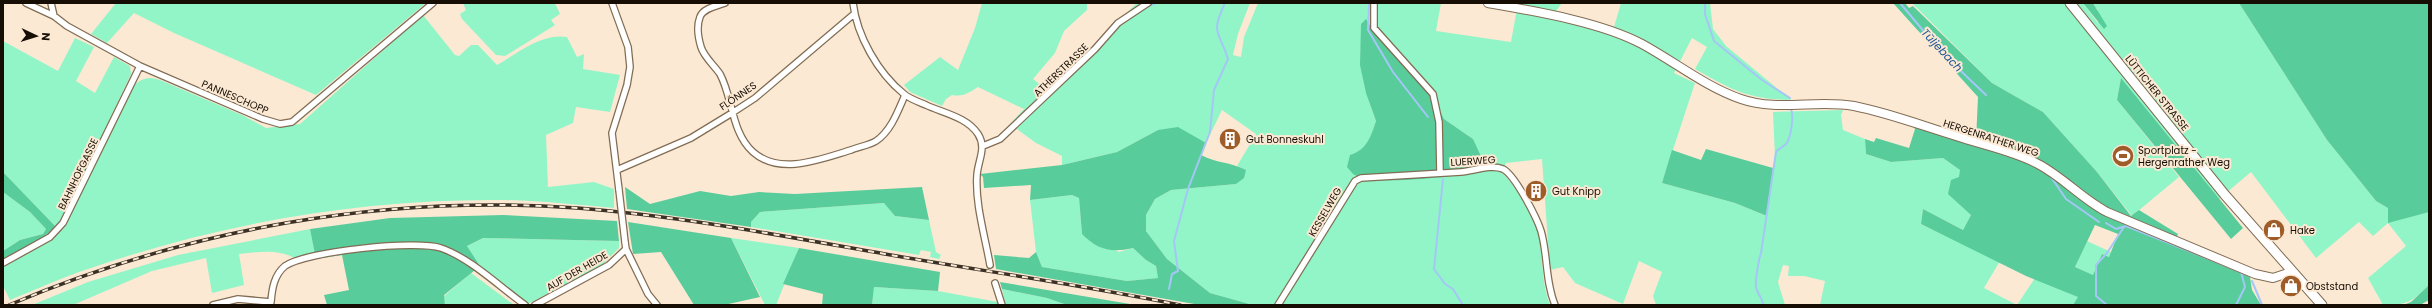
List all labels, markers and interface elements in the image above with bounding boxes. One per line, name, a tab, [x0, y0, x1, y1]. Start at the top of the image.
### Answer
north arrow	[16, 16, 56, 56]
water label: Tüljebach	[1918, 25, 1966, 75]
text: N	[38, 32, 54, 41]
street label: ATHERSTRASSE	[1030, 40, 1092, 100]
street label: LÜTTICHER STRASSE	[2122, 52, 2192, 134]
street label: PANNESCHOPP	[199, 76, 271, 118]
street label: FLÖNNES	[716, 78, 760, 114]
street label: HERGENRATHER WEG	[1941, 115, 2041, 161]
building icon: Gut Bonneskuhl	[1217, 126, 1243, 152]
place label: Gut Bonneskuhl	[1246, 132, 1324, 147]
street label: BAHNHOFGASSE	[54, 136, 102, 212]
sports icon: Sportplatz - Hergenrather Weg	[2110, 143, 2136, 169]
place label: Sportplatz - Hergenrather Weg	[2138, 143, 2230, 170]
street label: LUERWEG	[1450, 152, 1496, 170]
building icon: Gut Knipp	[1523, 178, 1549, 204]
street label: KESSELWEG	[1305, 184, 1345, 240]
place label: Gut Knipp	[1552, 184, 1601, 199]
shop icon: Hake	[2261, 217, 2287, 243]
place label: Hake	[2290, 223, 2315, 238]
street label: AUF DER HEIDE	[543, 247, 611, 295]
shop icon: Obststand	[2278, 273, 2304, 299]
place label: Obststand	[2306, 279, 2358, 294]

